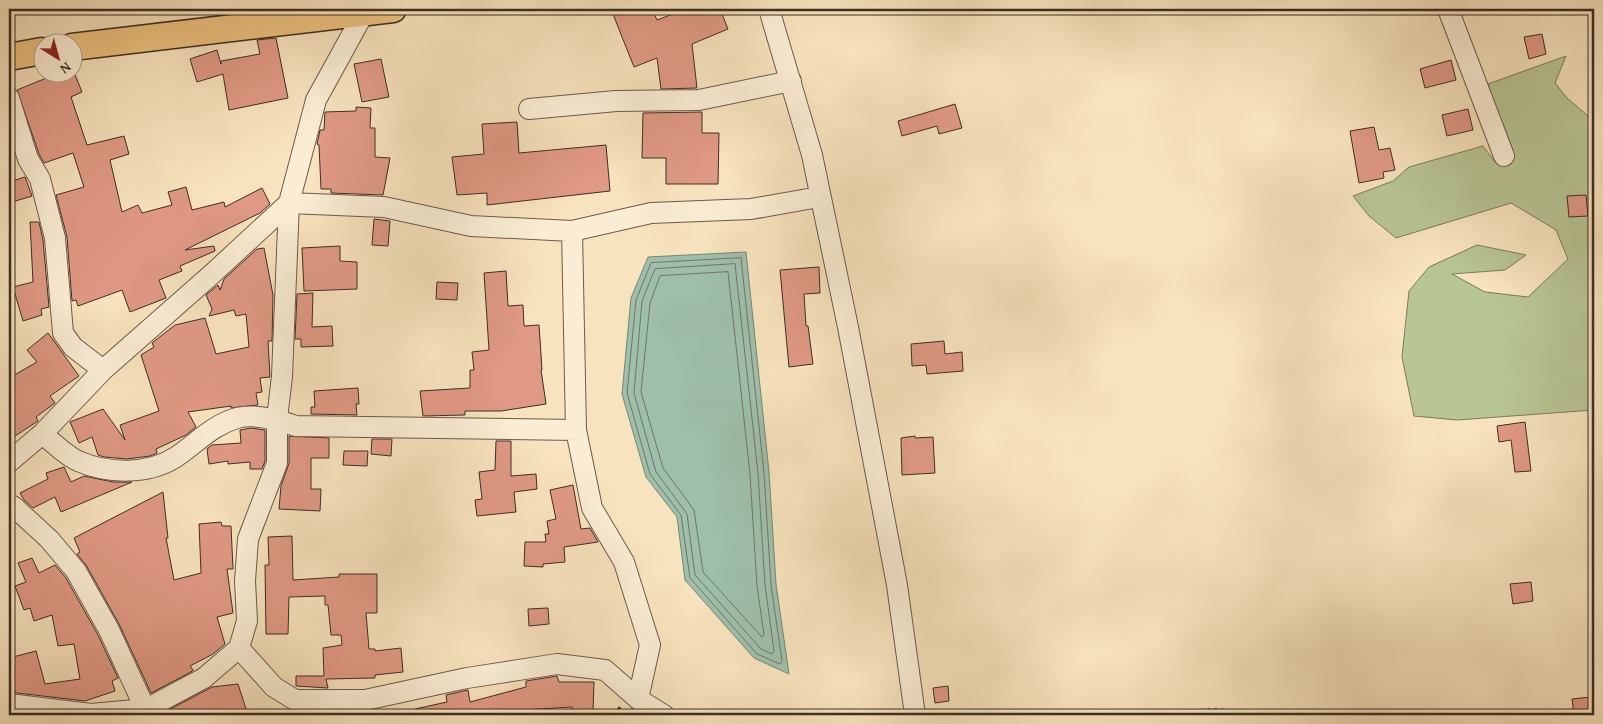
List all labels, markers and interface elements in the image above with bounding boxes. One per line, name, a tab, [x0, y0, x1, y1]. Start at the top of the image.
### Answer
north arrow	[32, 32, 82, 82]
text: N	[56, 58, 76, 80]

